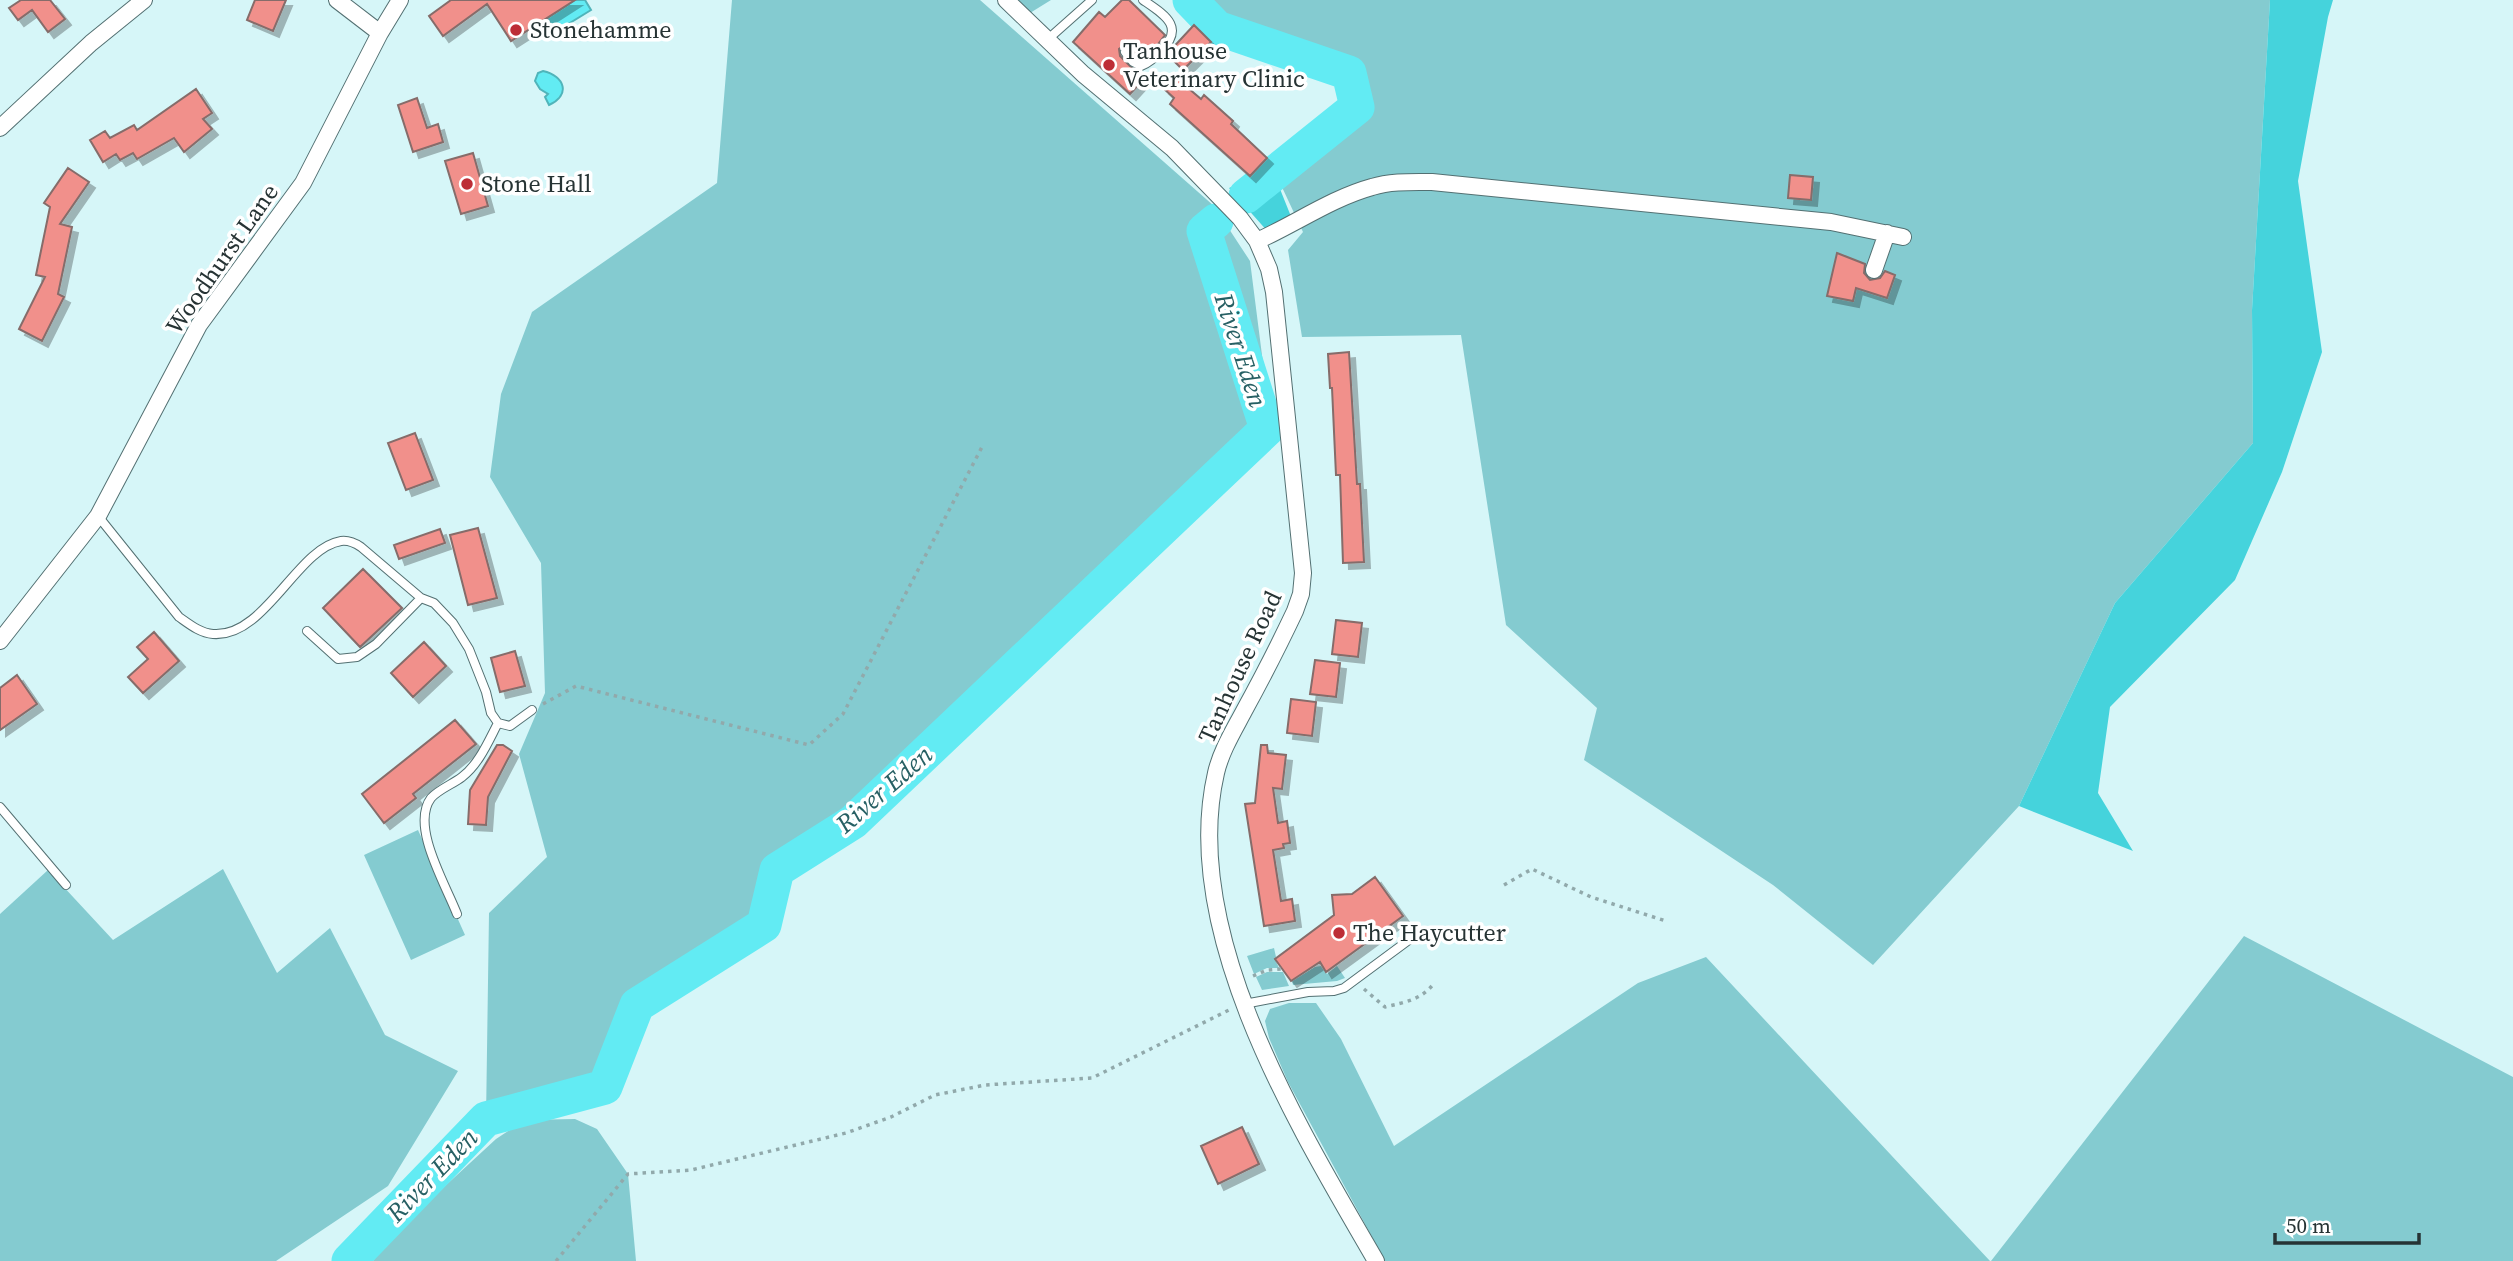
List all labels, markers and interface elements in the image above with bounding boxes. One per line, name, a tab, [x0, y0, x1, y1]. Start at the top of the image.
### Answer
place label: Stonehamme	[530, 13, 672, 46]
marker: Stonehamme	[508, 22, 524, 38]
place label: Tanhouse Veterinary Clinic	[1123, 34, 1305, 95]
marker: Tanhouse Veterinary Clinic	[1101, 57, 1117, 73]
place label: Stone Hall	[481, 167, 591, 200]
marker: Stone Hall	[459, 176, 475, 192]
street label: Woodhurst Lane	[157, 177, 286, 340]
water label: River Eden	[1205, 287, 1276, 412]
street label: Tanhouse Road	[1190, 585, 1289, 748]
water label: River Eden	[827, 737, 941, 842]
place label: The Haycutter	[1353, 916, 1506, 949]
marker: The Haycutter	[1331, 925, 1347, 941]
water label: River Eden	[377, 1120, 486, 1231]
scale bar	[2275, 1202, 2418, 1246]
text: 50 m	[2286, 1211, 2331, 1240]

